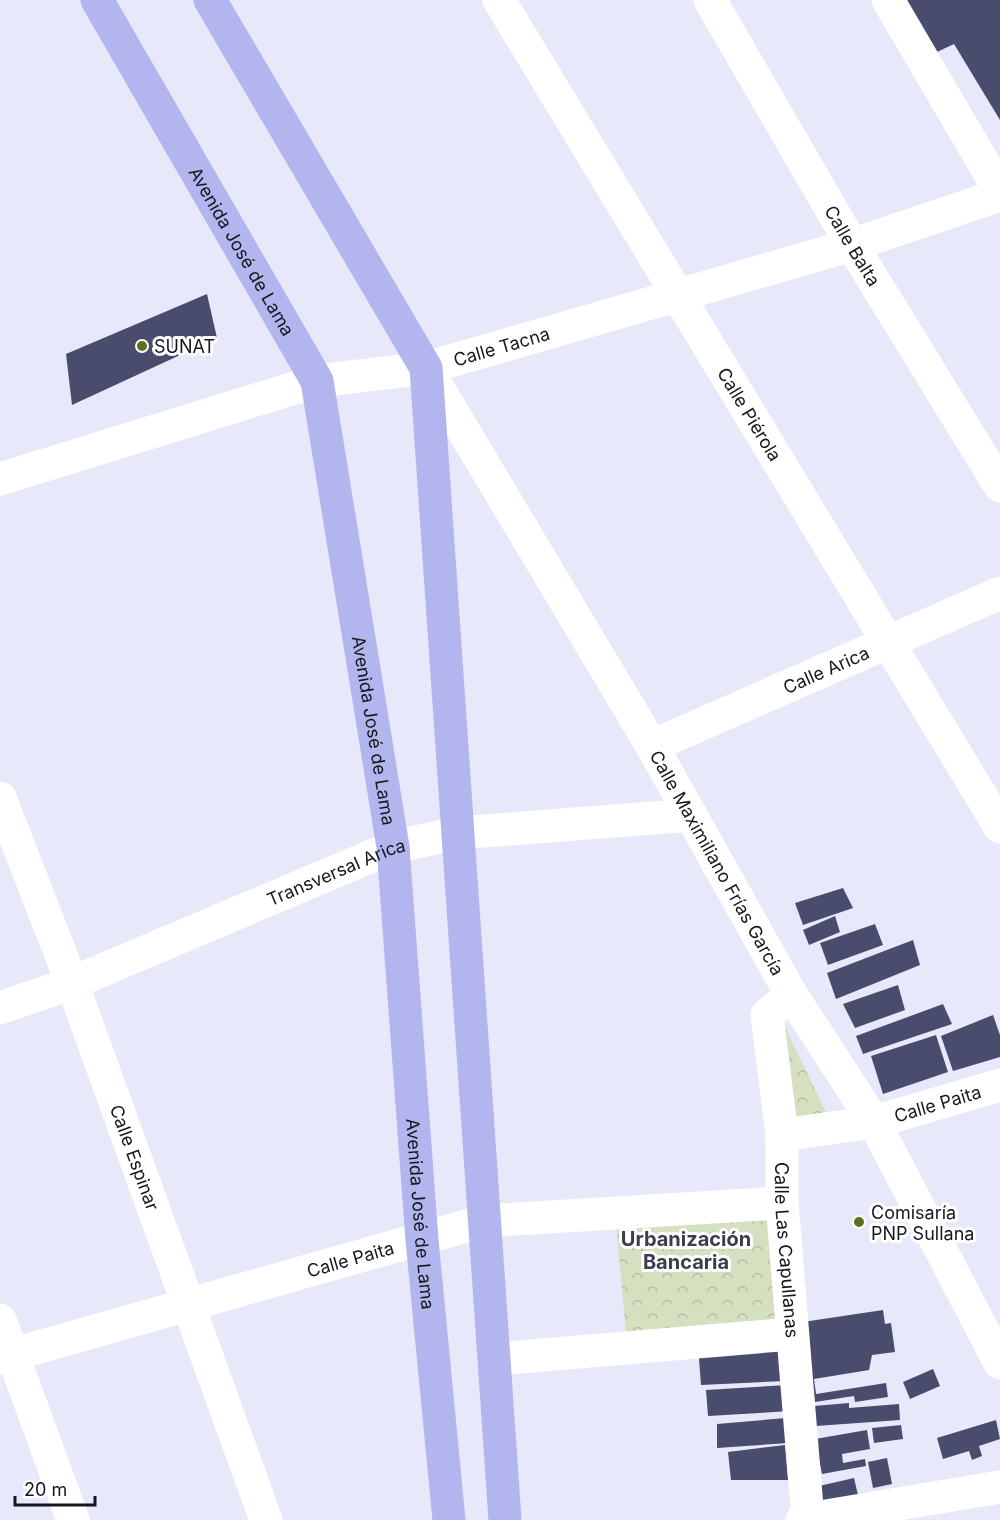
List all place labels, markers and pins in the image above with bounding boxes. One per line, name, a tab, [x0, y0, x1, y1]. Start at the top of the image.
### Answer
place label: SUNAT	[154, 336, 215, 357]
marker: SUNAT	[135, 339, 149, 353]
place label: Comisaría PNP Sullana	[871, 1202, 974, 1244]
marker: Comisaría PNP Sullana	[852, 1215, 866, 1229]

